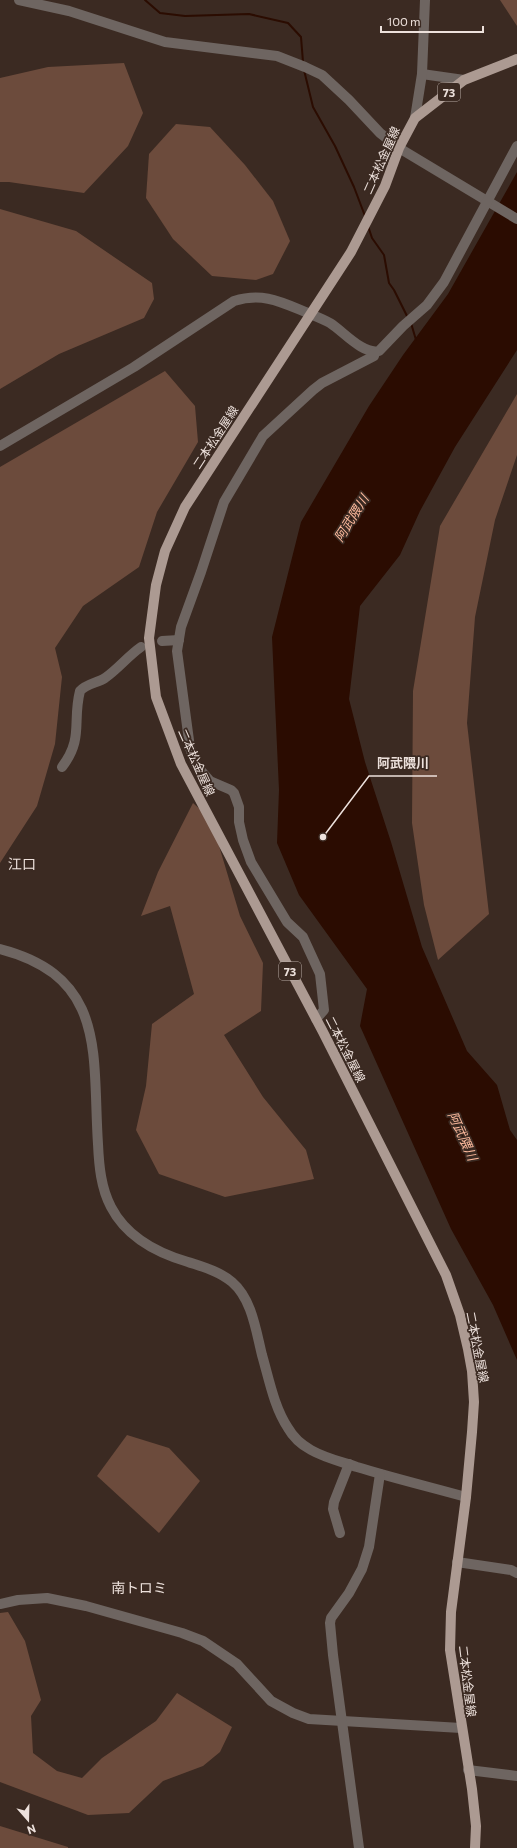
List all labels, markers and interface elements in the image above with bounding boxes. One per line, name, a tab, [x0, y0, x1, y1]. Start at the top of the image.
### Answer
scale bar	[381, 8, 483, 34]
text: 100 m	[387, 14, 421, 28]
road number: 73	[438, 83, 460, 101]
street label: 二本松金屋線	[360, 124, 402, 196]
street label: 二本松金屋線	[190, 403, 240, 471]
water label: 阿武隈川	[330, 490, 373, 544]
street label: 二本松金屋線	[176, 726, 218, 798]
callout: 阿武隈川	[369, 751, 437, 776]
text: 阿武隈川	[377, 755, 429, 771]
district label: 江口	[8, 855, 36, 872]
road number: 73	[279, 962, 301, 980]
street label: 二本松金屋線	[323, 1014, 369, 1084]
water label: 阿武隈川	[445, 1109, 482, 1165]
street label: 二本松金屋線	[464, 1310, 492, 1384]
district label: 南トロミ	[111, 1579, 167, 1596]
street label: 二本松金屋線	[457, 1644, 479, 1718]
north arrow	[8, 1800, 48, 1840]
text: N	[25, 1822, 38, 1837]

